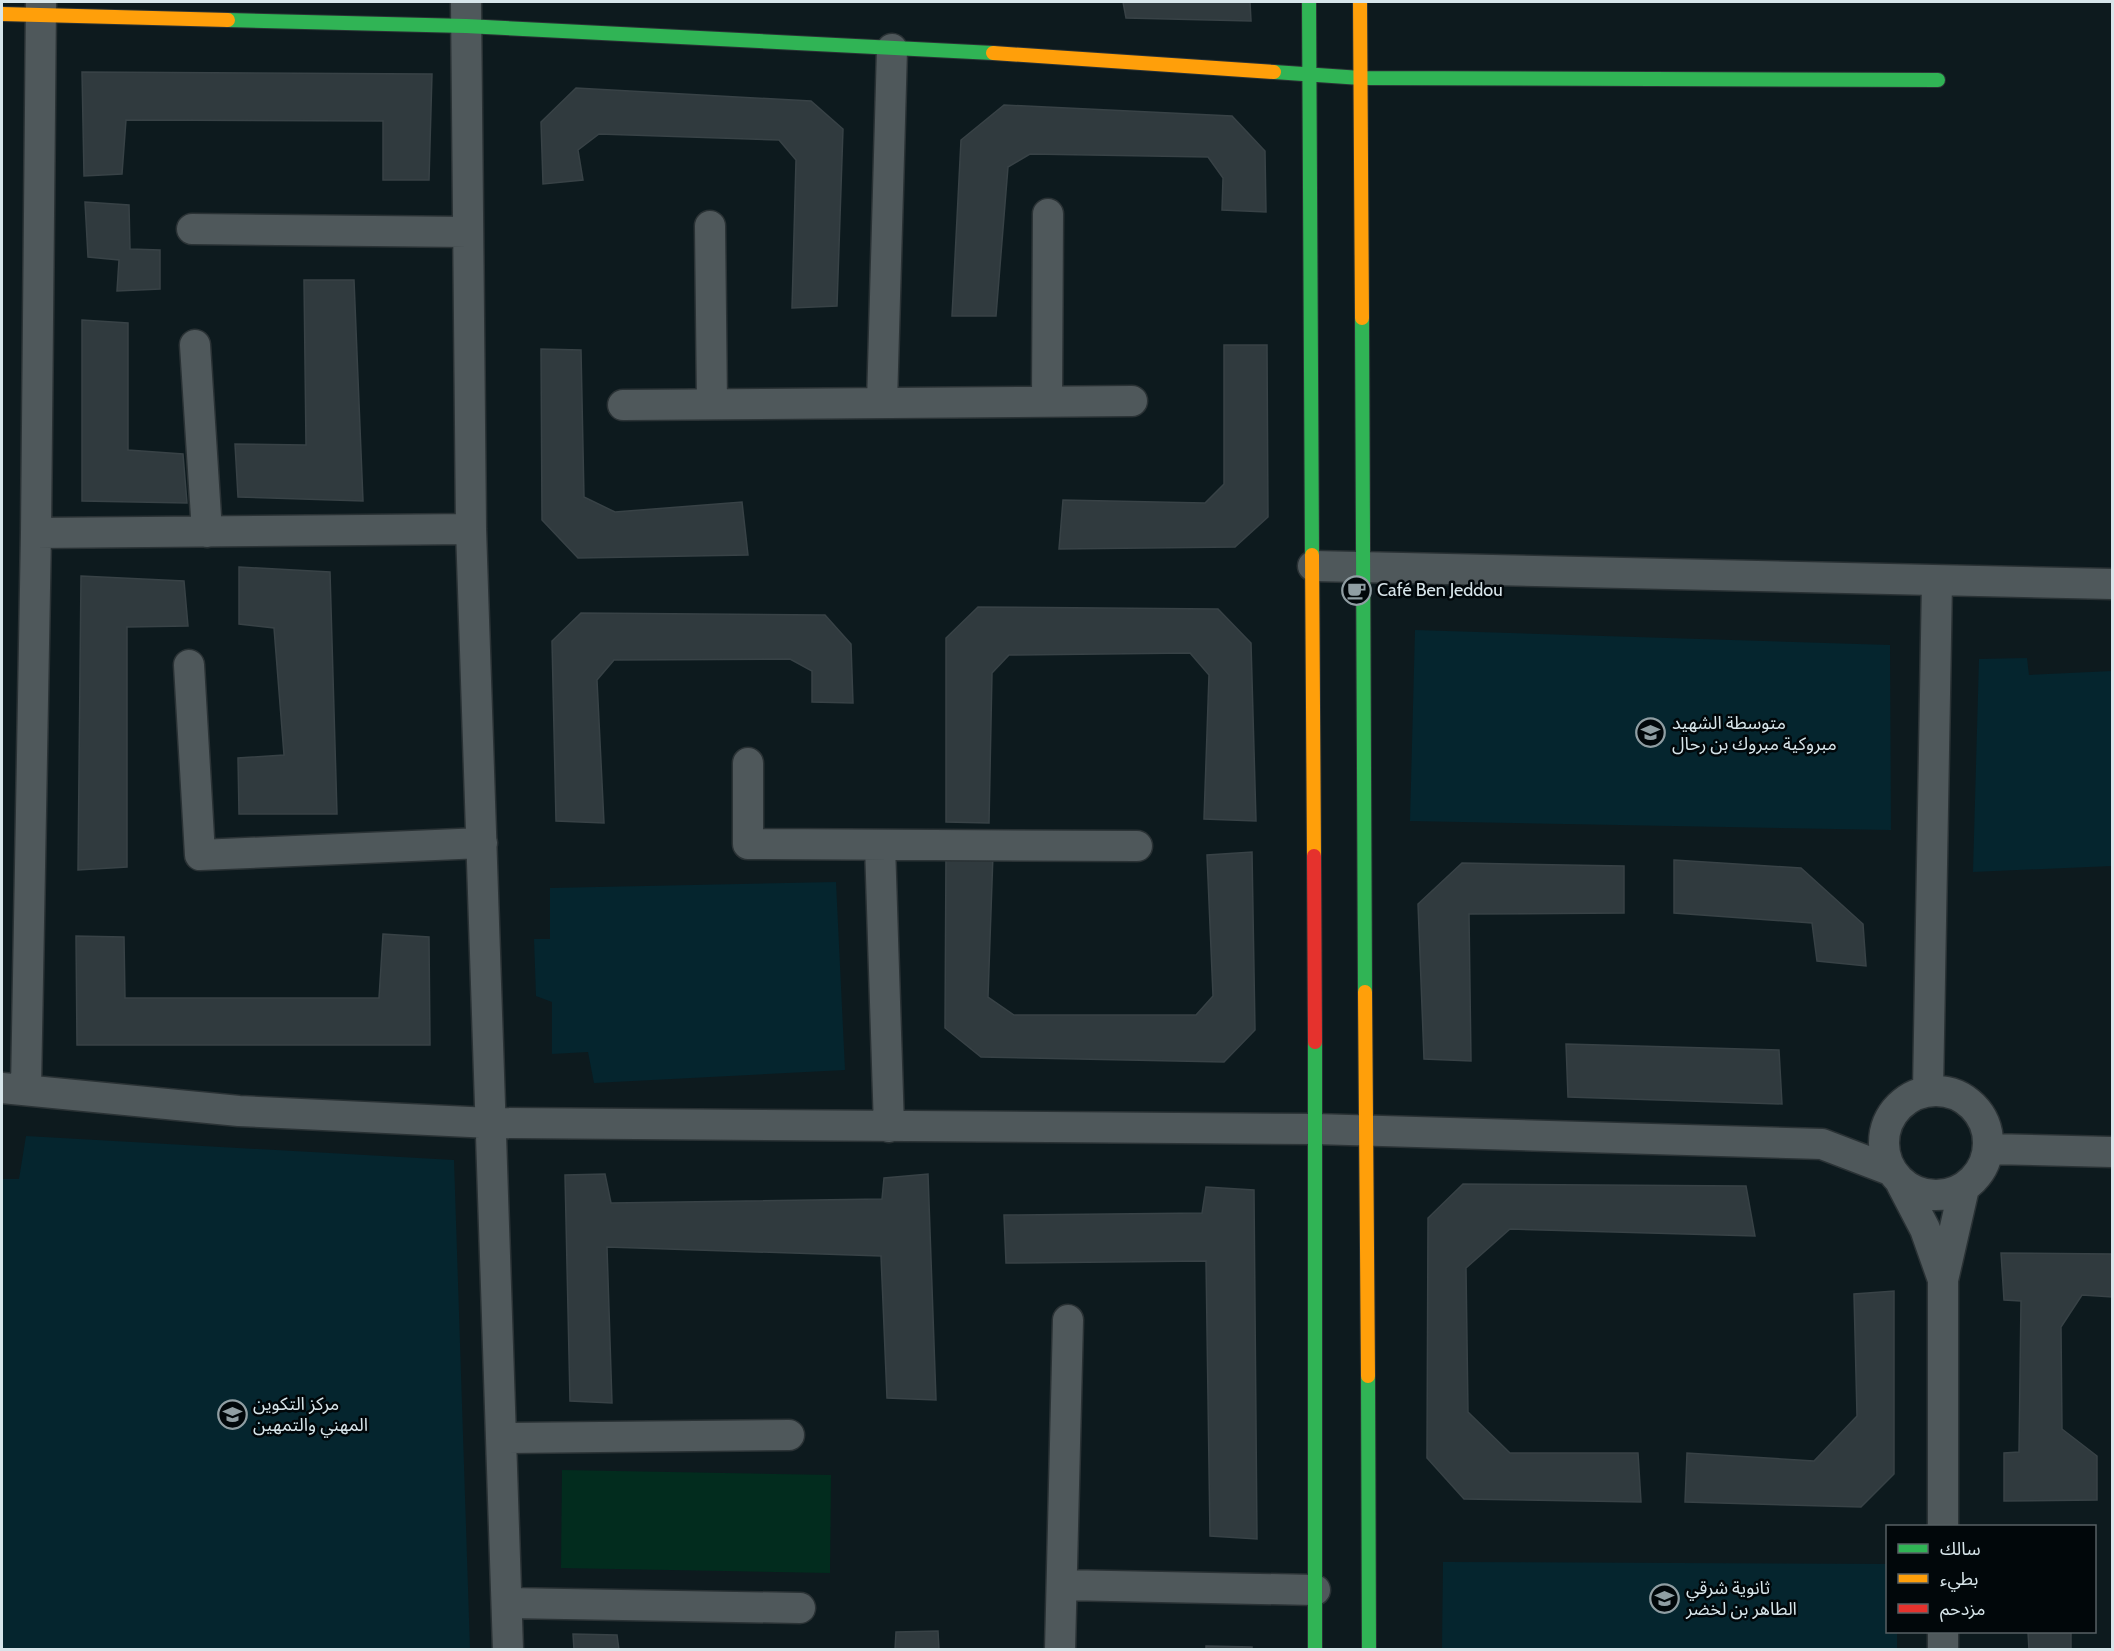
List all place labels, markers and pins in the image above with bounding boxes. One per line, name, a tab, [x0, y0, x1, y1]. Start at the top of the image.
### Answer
cafe icon: Café Ben Jeddou	[1340, 574, 1372, 606]
place label: Café Ben Jeddou	[1377, 579, 1503, 601]
place label: متوسطة الشهيد مبروكية مبروك بن رحال	[1672, 712, 1837, 755]
school or university icon: متوسطة الشهيد مبروكية مبروك بن رحال	[1635, 717, 1667, 749]
place label: مركز التكوين المهني والتمهين	[253, 1393, 368, 1438]
school or university icon: مركز التكوين المهني والتمهين	[216, 1398, 248, 1430]
place label: ثانوية شرقي الطاهر بن لخضر	[1685, 1577, 1797, 1620]
school or university icon: ثانوية شرقي الطاهر بن لخضر	[1649, 1582, 1681, 1614]

